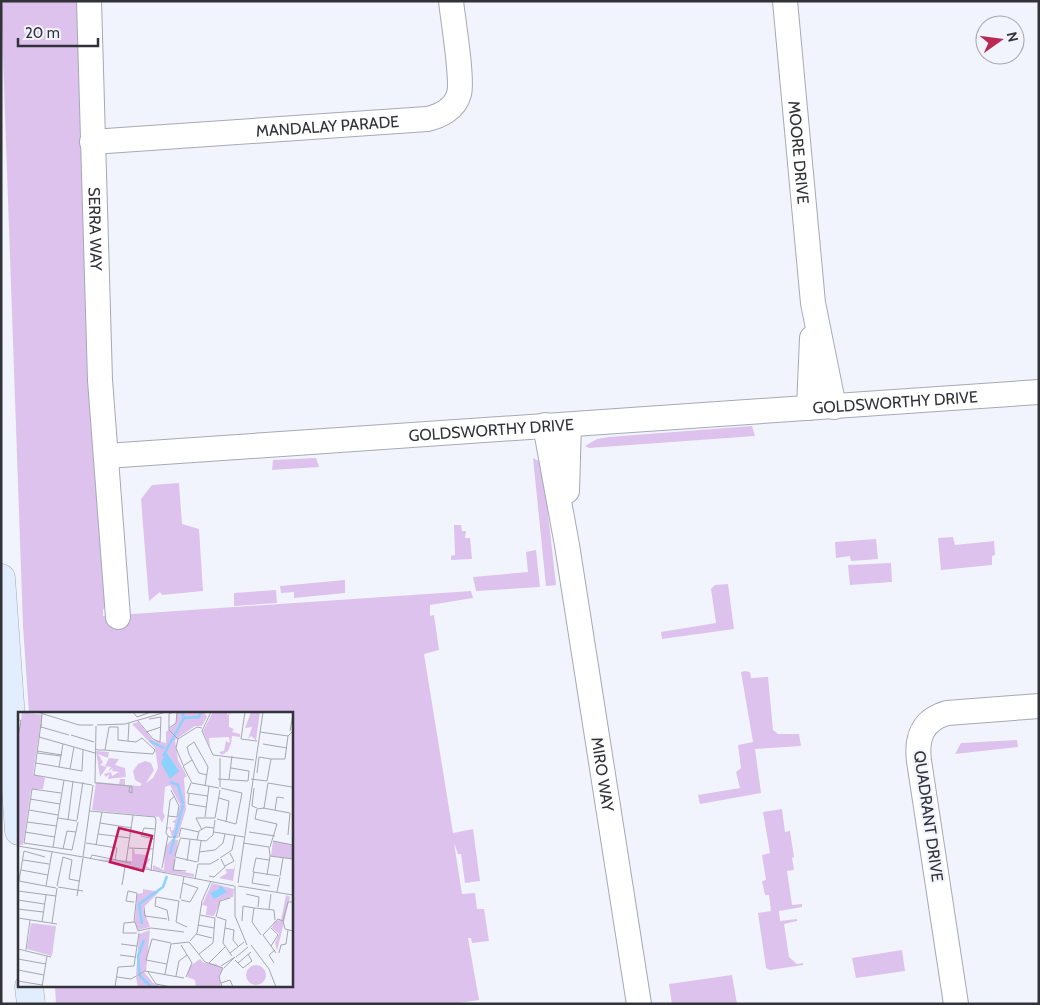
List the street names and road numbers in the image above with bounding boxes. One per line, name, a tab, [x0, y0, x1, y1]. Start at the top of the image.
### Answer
street label: MOORE DRIVE	[784, 100, 813, 205]
street label: MANDALAY PARADE	[255, 112, 400, 141]
street label: SERRA WAY	[84, 187, 106, 272]
street label: GOLDSWORTHY DRIVE	[812, 387, 979, 418]
street label: GOLDSWORTHY DRIVE	[408, 415, 574, 445]
street label: MIRO WAY	[587, 736, 618, 814]
street label: QUADRANT DRIVE	[910, 749, 947, 883]

